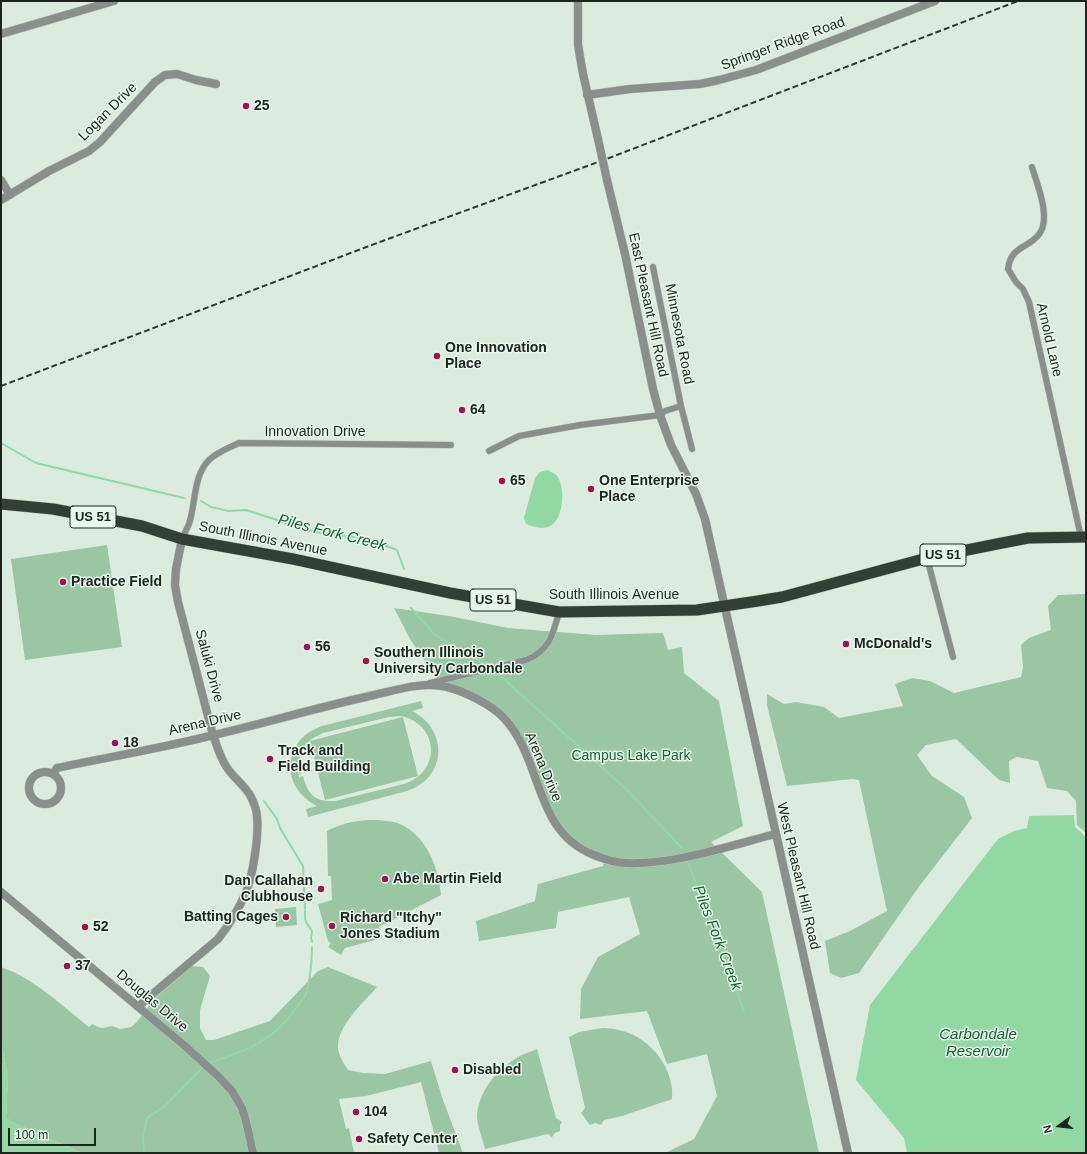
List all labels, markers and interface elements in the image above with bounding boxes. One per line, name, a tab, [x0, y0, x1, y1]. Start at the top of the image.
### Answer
street label: Springer Ridge Road	[719, 14, 847, 74]
street label: Logan Drive	[75, 79, 141, 145]
place label: 25	[254, 98, 270, 114]
marker: 25	[241, 101, 251, 111]
street label: East Pleasant Hill Road	[624, 231, 672, 379]
street label: Minnesota Road	[661, 282, 697, 386]
street label: Arnold Lane	[1032, 301, 1066, 379]
place label: One Innovation Place	[445, 340, 547, 372]
marker: One Innovation Place	[432, 351, 442, 361]
place label: 64	[470, 402, 486, 418]
marker: 64	[457, 405, 467, 415]
street label: Innovation Drive	[264, 424, 366, 440]
place label: 65	[510, 473, 526, 489]
place label: One Enterprise Place	[599, 473, 699, 506]
marker: 65	[497, 476, 507, 486]
marker: One Enterprise Place	[586, 484, 596, 494]
road number: US 51	[70, 506, 116, 528]
water label: Piles Fork Creek	[276, 511, 388, 555]
street label: South Illinois Avenue	[197, 518, 329, 560]
road number: US 51	[920, 544, 966, 566]
place label: Practice Field	[71, 574, 162, 590]
marker: Practice Field	[58, 577, 68, 587]
street label: South Illinois Avenue	[549, 587, 679, 603]
road number: US 51	[470, 589, 516, 611]
street label: Saluki Drive	[191, 628, 227, 704]
place label: McDonald's	[854, 636, 932, 652]
place label: 56	[315, 639, 331, 655]
marker: McDonald's	[841, 639, 851, 649]
marker: 56	[302, 642, 312, 652]
place label: Southern Illinois University Carbondale	[374, 645, 523, 678]
marker: Southern Illinois University Carbondale	[361, 656, 371, 666]
street label: Arena Drive	[167, 707, 243, 739]
street label: Arena Drive	[521, 730, 565, 804]
place label: 18	[123, 735, 139, 751]
marker: 18	[110, 738, 120, 748]
place label: Track and Field Building	[278, 743, 371, 776]
park label: Campus Lake Park	[571, 748, 691, 764]
marker: Track and Field Building	[265, 754, 275, 764]
street label: West Pleasant Hill Road	[773, 801, 823, 951]
place label: Abe Martin Field	[393, 871, 502, 887]
place label: Dan Callahan Clubhouse	[224, 873, 313, 906]
marker: Abe Martin Field	[380, 874, 390, 884]
water label: Piles Fork Creek	[689, 883, 745, 993]
marker: Dan Callahan Clubhouse	[316, 884, 326, 894]
place label: Batting Cages	[184, 909, 278, 925]
place label: Richard "Itchy" Jones Stadium	[340, 910, 442, 942]
marker: Batting Cages	[281, 912, 291, 922]
place label: 52	[93, 919, 109, 935]
marker: Richard "Itchy" Jones Stadium	[327, 921, 337, 931]
marker: 52	[80, 922, 90, 932]
place label: 37	[75, 958, 91, 974]
marker: 37	[62, 961, 72, 971]
street label: Douglas Drive	[113, 966, 191, 1036]
water label: Carbondale Reservoir	[939, 1026, 1017, 1061]
place label: Disabled	[463, 1062, 521, 1078]
marker: Disabled	[450, 1065, 460, 1075]
place label: 104	[364, 1104, 387, 1120]
north arrow	[1039, 1106, 1079, 1146]
marker: 104	[351, 1107, 361, 1117]
scale bar	[10, 1120, 98, 1146]
text: N	[1041, 1124, 1054, 1135]
text: 100 m	[15, 1128, 48, 1142]
place label: Safety Center	[367, 1131, 457, 1147]
marker: Safety Center	[354, 1134, 364, 1144]

